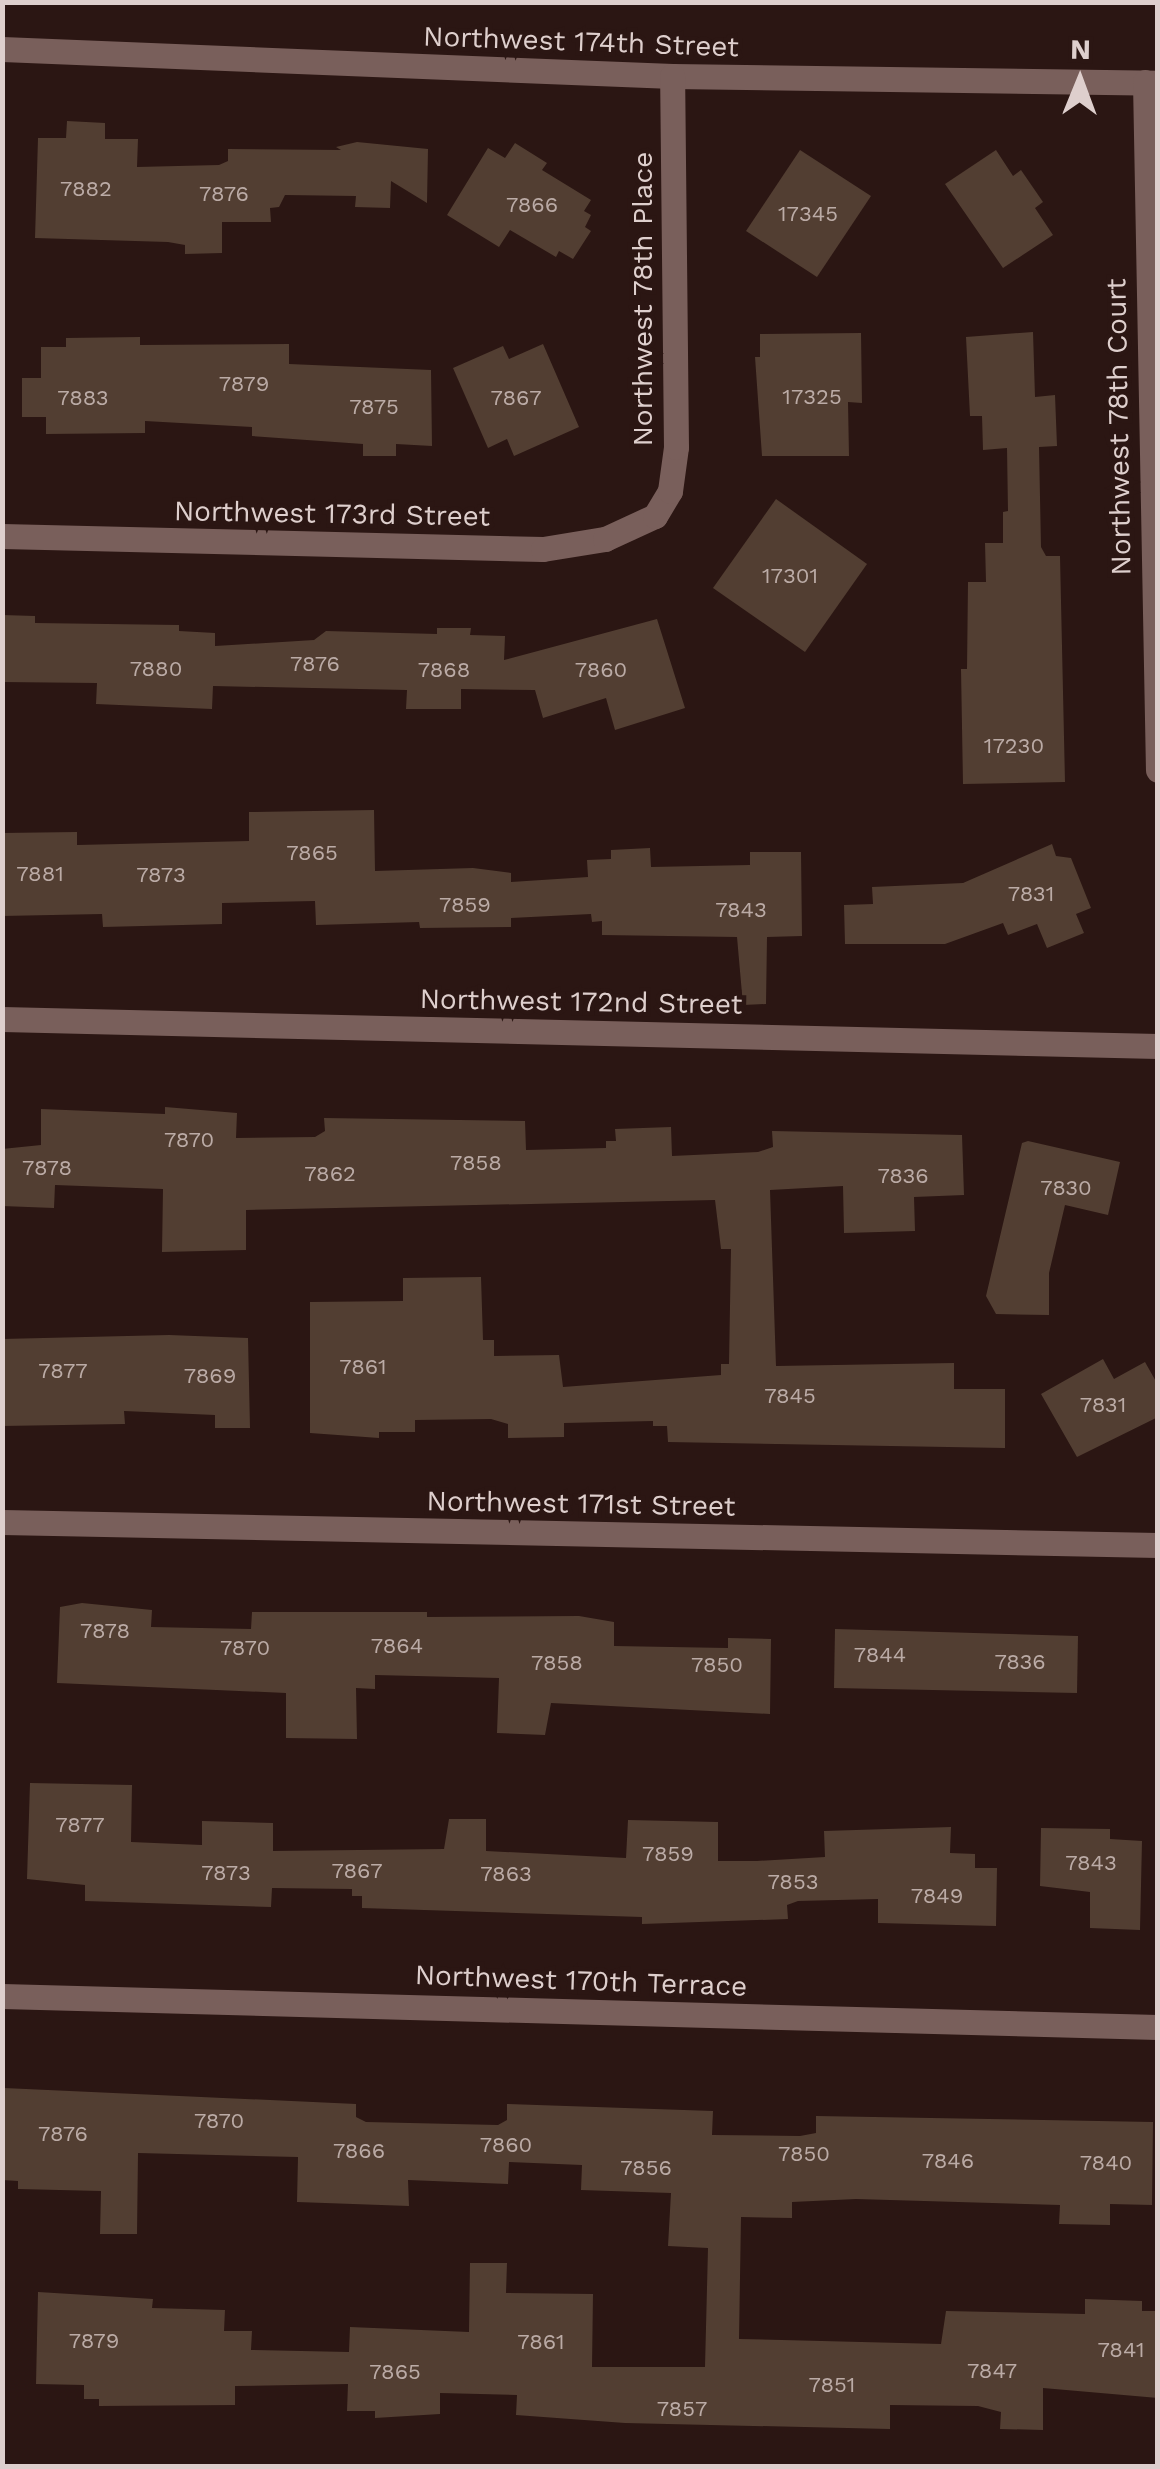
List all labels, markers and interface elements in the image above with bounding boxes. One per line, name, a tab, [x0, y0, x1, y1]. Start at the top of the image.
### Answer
street label: Northwest 174th Street	[422, 20, 740, 64]
north arrow	[1030, 30, 1130, 130]
text: N	[1070, 33, 1091, 66]
street label: Northwest 78th Place	[626, 151, 660, 447]
house number: 7882	[60, 176, 112, 202]
house number: 7876	[199, 181, 249, 207]
house number: 7866	[506, 192, 558, 218]
house number: 17345	[778, 201, 838, 227]
street label: Northwest 78th Court	[1100, 278, 1138, 576]
house number: 7879	[219, 371, 269, 397]
house number: 17325	[782, 384, 842, 410]
house number: 7883	[57, 385, 109, 411]
house number: 7867	[491, 385, 541, 411]
house number: 7875	[349, 394, 399, 420]
street label: Northwest 173rd Street	[173, 494, 491, 534]
house number: 17301	[762, 563, 818, 589]
house number: 7876	[290, 651, 340, 677]
house number: 7880	[130, 656, 182, 682]
house number: 7868	[418, 657, 470, 683]
house number: 7860	[575, 657, 627, 683]
house number: 17230	[984, 733, 1044, 759]
house number: 7865	[286, 840, 338, 866]
house number: 7881	[16, 861, 64, 887]
house number: 7873	[136, 862, 186, 888]
house number: 7831	[1008, 881, 1054, 907]
house number: 7859	[439, 892, 491, 918]
house number: 7843	[715, 897, 767, 923]
street label: Northwest 172nd Street	[419, 982, 743, 1022]
house number: 7870	[164, 1127, 214, 1153]
house number: 7858	[450, 1150, 502, 1176]
house number: 7878	[22, 1155, 72, 1181]
house number: 7862	[304, 1161, 356, 1187]
house number: 7836	[877, 1163, 929, 1189]
house number: 7830	[1040, 1175, 1092, 1201]
house number: 7861	[339, 1354, 387, 1380]
house number: 7877	[38, 1358, 88, 1384]
house number: 7869	[184, 1363, 236, 1389]
house number: 7845	[764, 1383, 816, 1409]
house number: 7831	[1080, 1392, 1126, 1418]
street label: Northwest 171st Street	[426, 1485, 736, 1523]
house number: 7878	[80, 1618, 130, 1644]
house number: 7864	[371, 1633, 423, 1659]
house number: 7870	[220, 1635, 270, 1661]
house number: 7844	[854, 1642, 906, 1668]
house number: 7836	[994, 1649, 1046, 1675]
house number: 7858	[531, 1650, 583, 1676]
house number: 7850	[691, 1652, 743, 1678]
house number: 7877	[55, 1812, 105, 1838]
house number: 7859	[642, 1841, 694, 1867]
house number: 7843	[1065, 1850, 1117, 1876]
house number: 7867	[332, 1858, 382, 1884]
house number: 7873	[201, 1860, 251, 1886]
house number: 7863	[480, 1861, 532, 1887]
house number: 7853	[767, 1869, 819, 1895]
house number: 7849	[911, 1883, 963, 1909]
street label: Northwest 170th Terrace	[414, 1958, 748, 2004]
house number: 7870	[194, 2108, 244, 2134]
house number: 7876	[38, 2121, 88, 2147]
house number: 7860	[480, 2132, 532, 2158]
house number: 7866	[333, 2138, 385, 2164]
house number: 7850	[778, 2141, 830, 2167]
house number: 7846	[922, 2148, 974, 2174]
house number: 7840	[1080, 2150, 1132, 2176]
house number: 7856	[620, 2155, 672, 2181]
house number: 7879	[69, 2328, 119, 2354]
house number: 7861	[517, 2329, 565, 2355]
house number: 7841	[1097, 2337, 1145, 2363]
house number: 7847	[967, 2358, 1017, 2384]
house number: 7865	[369, 2359, 421, 2385]
house number: 7851	[809, 2372, 855, 2398]
house number: 7857	[657, 2396, 707, 2422]

